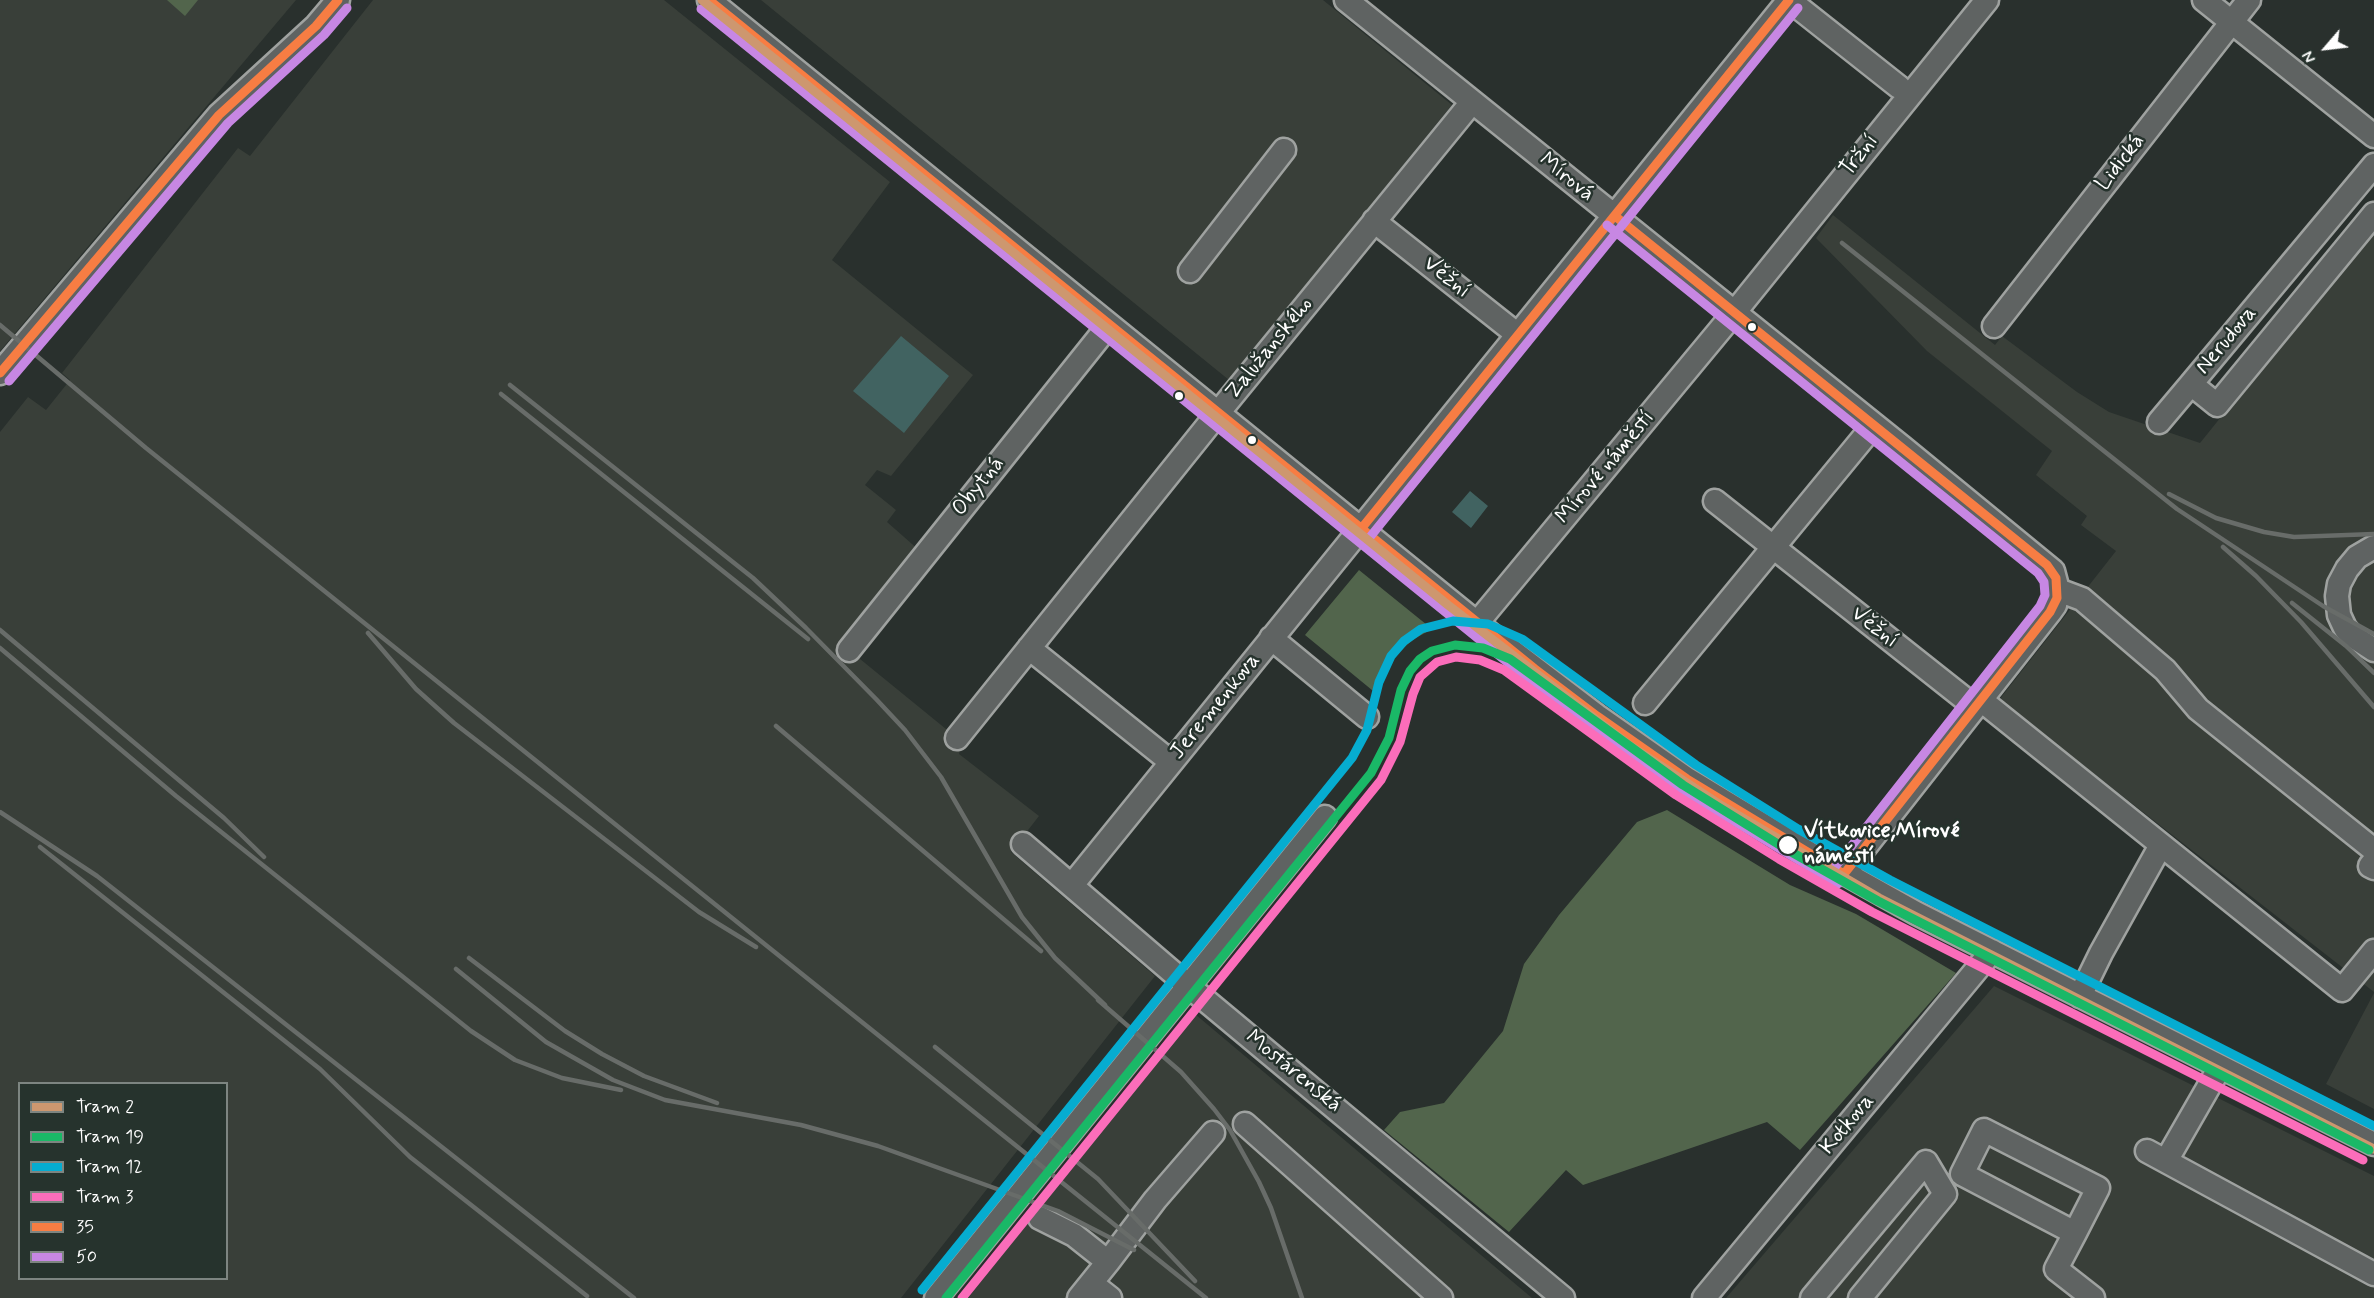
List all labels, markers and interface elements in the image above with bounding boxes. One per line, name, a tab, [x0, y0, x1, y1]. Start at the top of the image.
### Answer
north arrow	[2296, 18, 2356, 78]
text: N	[2298, 47, 2321, 66]
street label: Tržní	[1835, 129, 1885, 183]
street label: Lidická	[2091, 129, 2151, 197]
street label: Mírová	[1533, 148, 1599, 208]
street label: Věžní	[1417, 251, 1475, 305]
street label: Zalužanského	[1221, 292, 1319, 406]
street label: Nerudova	[2191, 301, 2263, 381]
unlabelled marker	[1746, 321, 1758, 333]
unlabelled marker	[1173, 390, 1185, 402]
street label: Mírové náměstí	[1551, 406, 1661, 530]
unlabelled marker	[1246, 434, 1258, 446]
street label: Obytná	[947, 452, 1011, 522]
street label: Věžní	[1845, 601, 1903, 655]
street label: Jeremenkova	[1165, 649, 1267, 765]
place label: Vítkovice,Mírové náměstí	[1804, 819, 1960, 870]
marker: Vítkovice,Mírové náměstí	[1777, 834, 1799, 856]
street label: Mostárenská	[1239, 1025, 1347, 1119]
legend	[18, 1082, 228, 1280]
street label: Kotkova	[1815, 1089, 1881, 1161]
text: Tram 2	[76, 1095, 134, 1119]
text: Tram 19	[76, 1125, 144, 1149]
text: Tram 12	[76, 1155, 143, 1179]
text: Tram 3	[76, 1185, 133, 1209]
text: 35	[76, 1215, 94, 1239]
text: 50	[76, 1245, 97, 1269]

